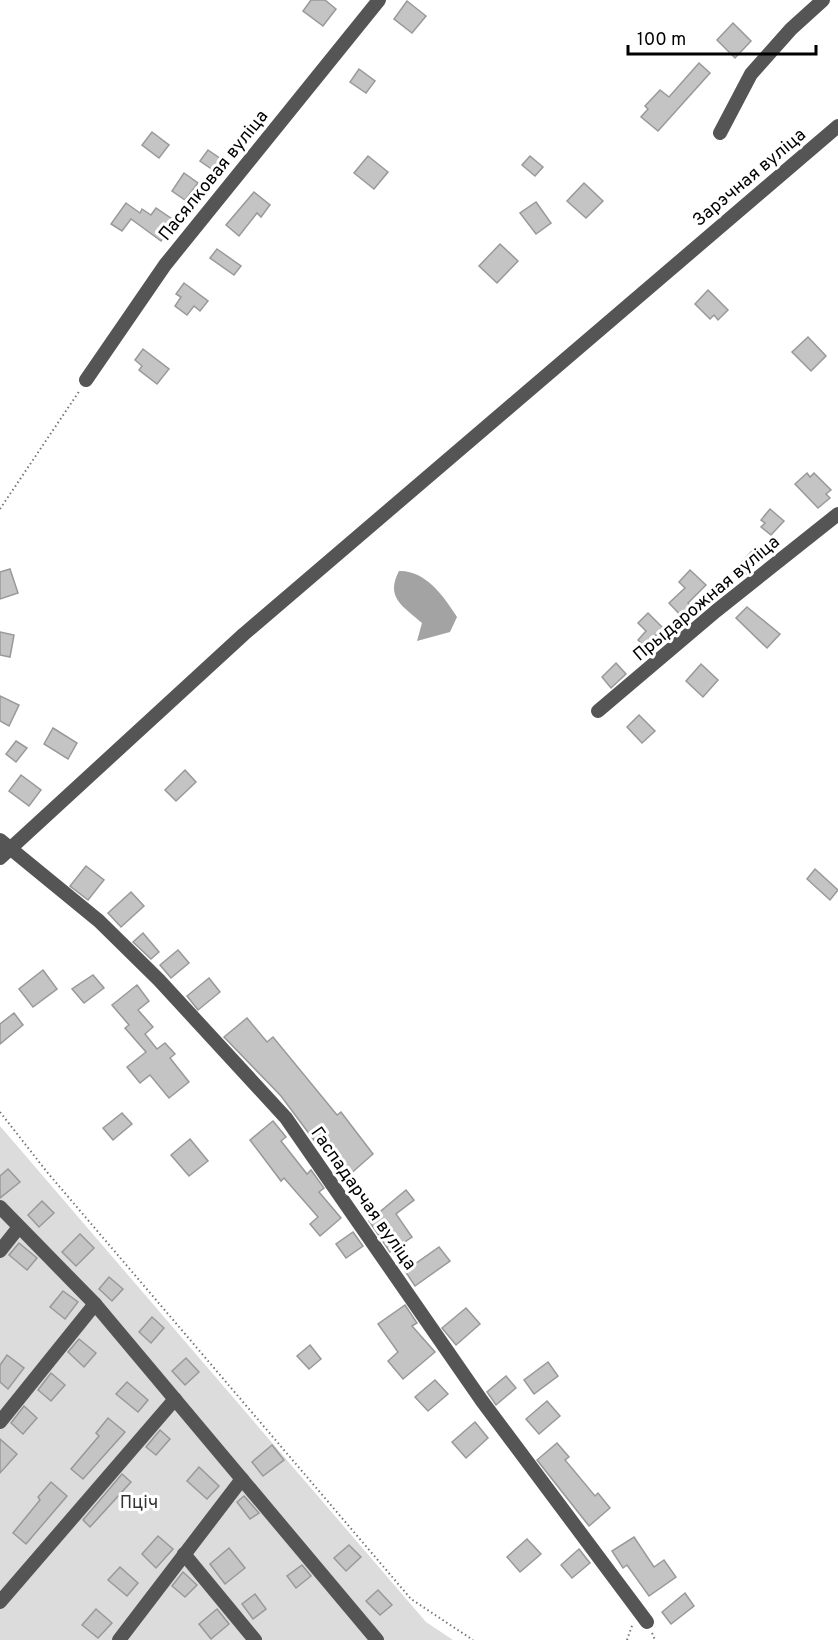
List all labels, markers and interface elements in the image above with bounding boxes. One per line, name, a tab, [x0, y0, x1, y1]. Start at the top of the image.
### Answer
scale bar	[628, 18, 816, 56]
text: 100 m	[637, 29, 686, 52]
street label: Пасялковая вуліца	[154, 106, 274, 246]
street label: Зарэчная вуліца	[689, 124, 811, 232]
street label: Прыдарожная вуліца	[629, 531, 785, 667]
street label: Гаспадарчая вуліца	[305, 1123, 421, 1275]
park label: Пціч	[120, 1492, 158, 1515]

